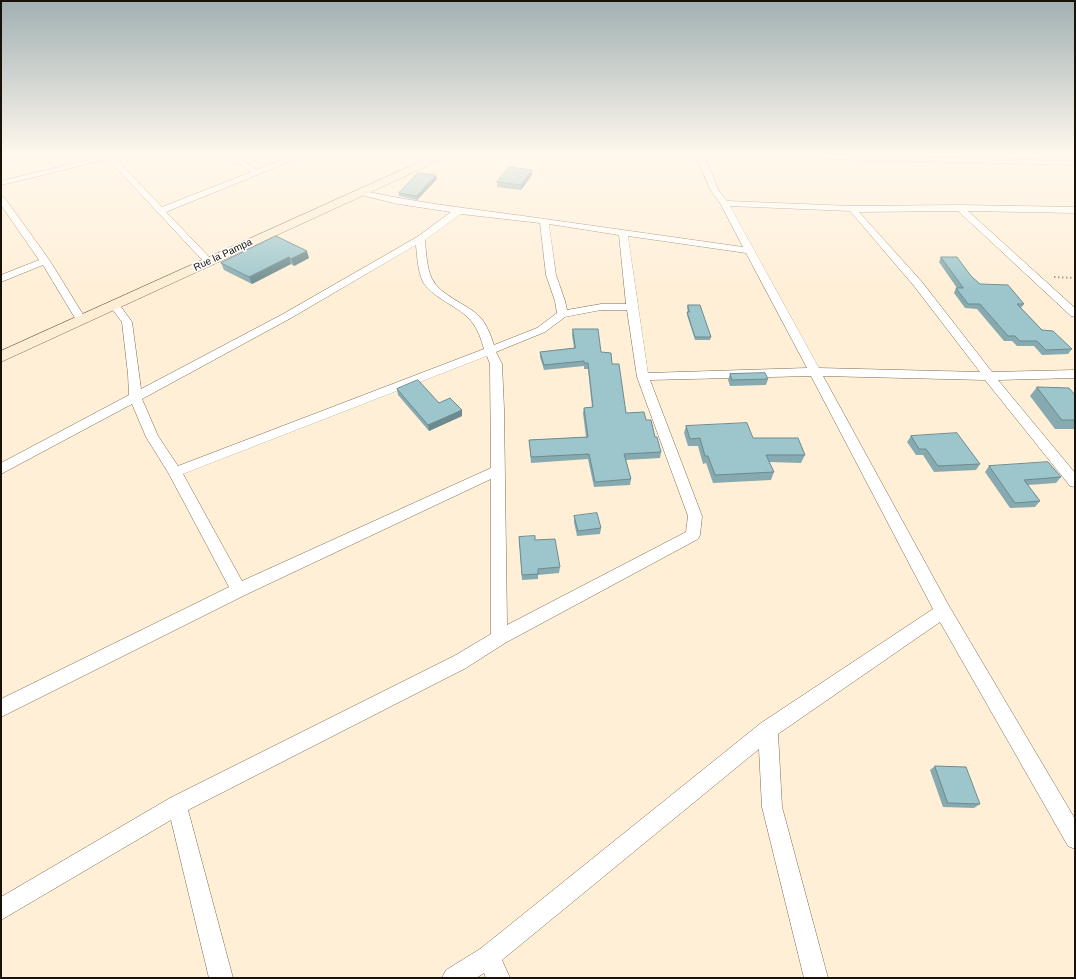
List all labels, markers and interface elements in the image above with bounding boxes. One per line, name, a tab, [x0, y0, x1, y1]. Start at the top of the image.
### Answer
street label: Rue la Pampa	[192, 236, 254, 274]

